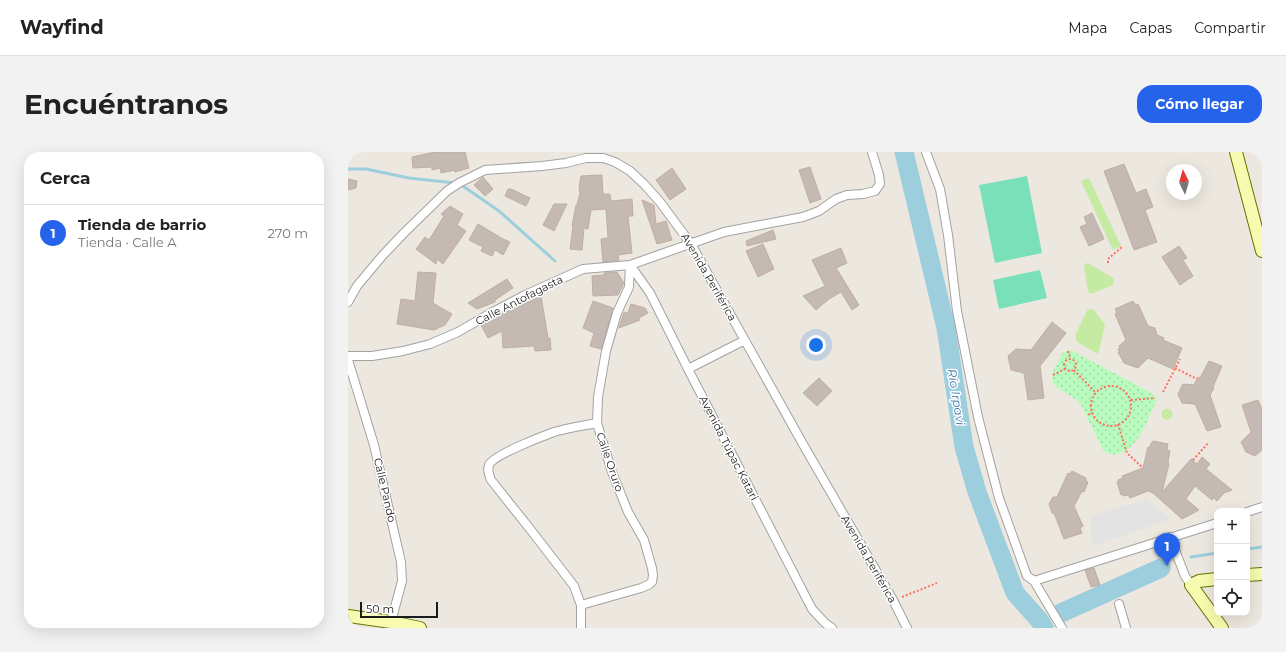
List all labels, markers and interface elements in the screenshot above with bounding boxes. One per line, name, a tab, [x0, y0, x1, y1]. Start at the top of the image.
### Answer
text: Wayfind	[20, 16, 104, 39]
text: Mapa	[1068, 19, 1108, 37]
text: Capas	[1130, 19, 1172, 37]
text: Compartir	[1194, 19, 1266, 37]
button: Cómo llegar	[1137, 85, 1262, 123]
text: Encuéntranos	[24, 87, 228, 121]
north arrow	[1166, 164, 1202, 200]
text: Cerca	[40, 168, 90, 188]
text: Tienda de barrio	[78, 215, 206, 234]
text: 1	[50, 225, 56, 241]
text: 270 m	[267, 225, 308, 241]
street label: Avenida Periférica	[678, 231, 740, 323]
text: Tienda · Calle A	[78, 234, 177, 250]
street label: Calle Antofagasta	[473, 272, 565, 328]
your location	[806, 335, 826, 355]
water label: Río Irpavi	[945, 368, 968, 427]
street label: Avenida Túpac Katari	[696, 393, 762, 503]
street label: Calle Oruro	[593, 430, 627, 494]
street label: Calle Pando	[371, 456, 399, 524]
map controls	[1214, 508, 1250, 616]
button: +	[1214, 508, 1250, 544]
street label: Avenida Periférica	[838, 513, 900, 605]
pin: 1	[1154, 533, 1180, 566]
button: −	[1214, 544, 1250, 580]
button: locate	[1214, 580, 1250, 616]
scale bar	[360, 600, 438, 619]
text: 50 m	[366, 602, 394, 616]

